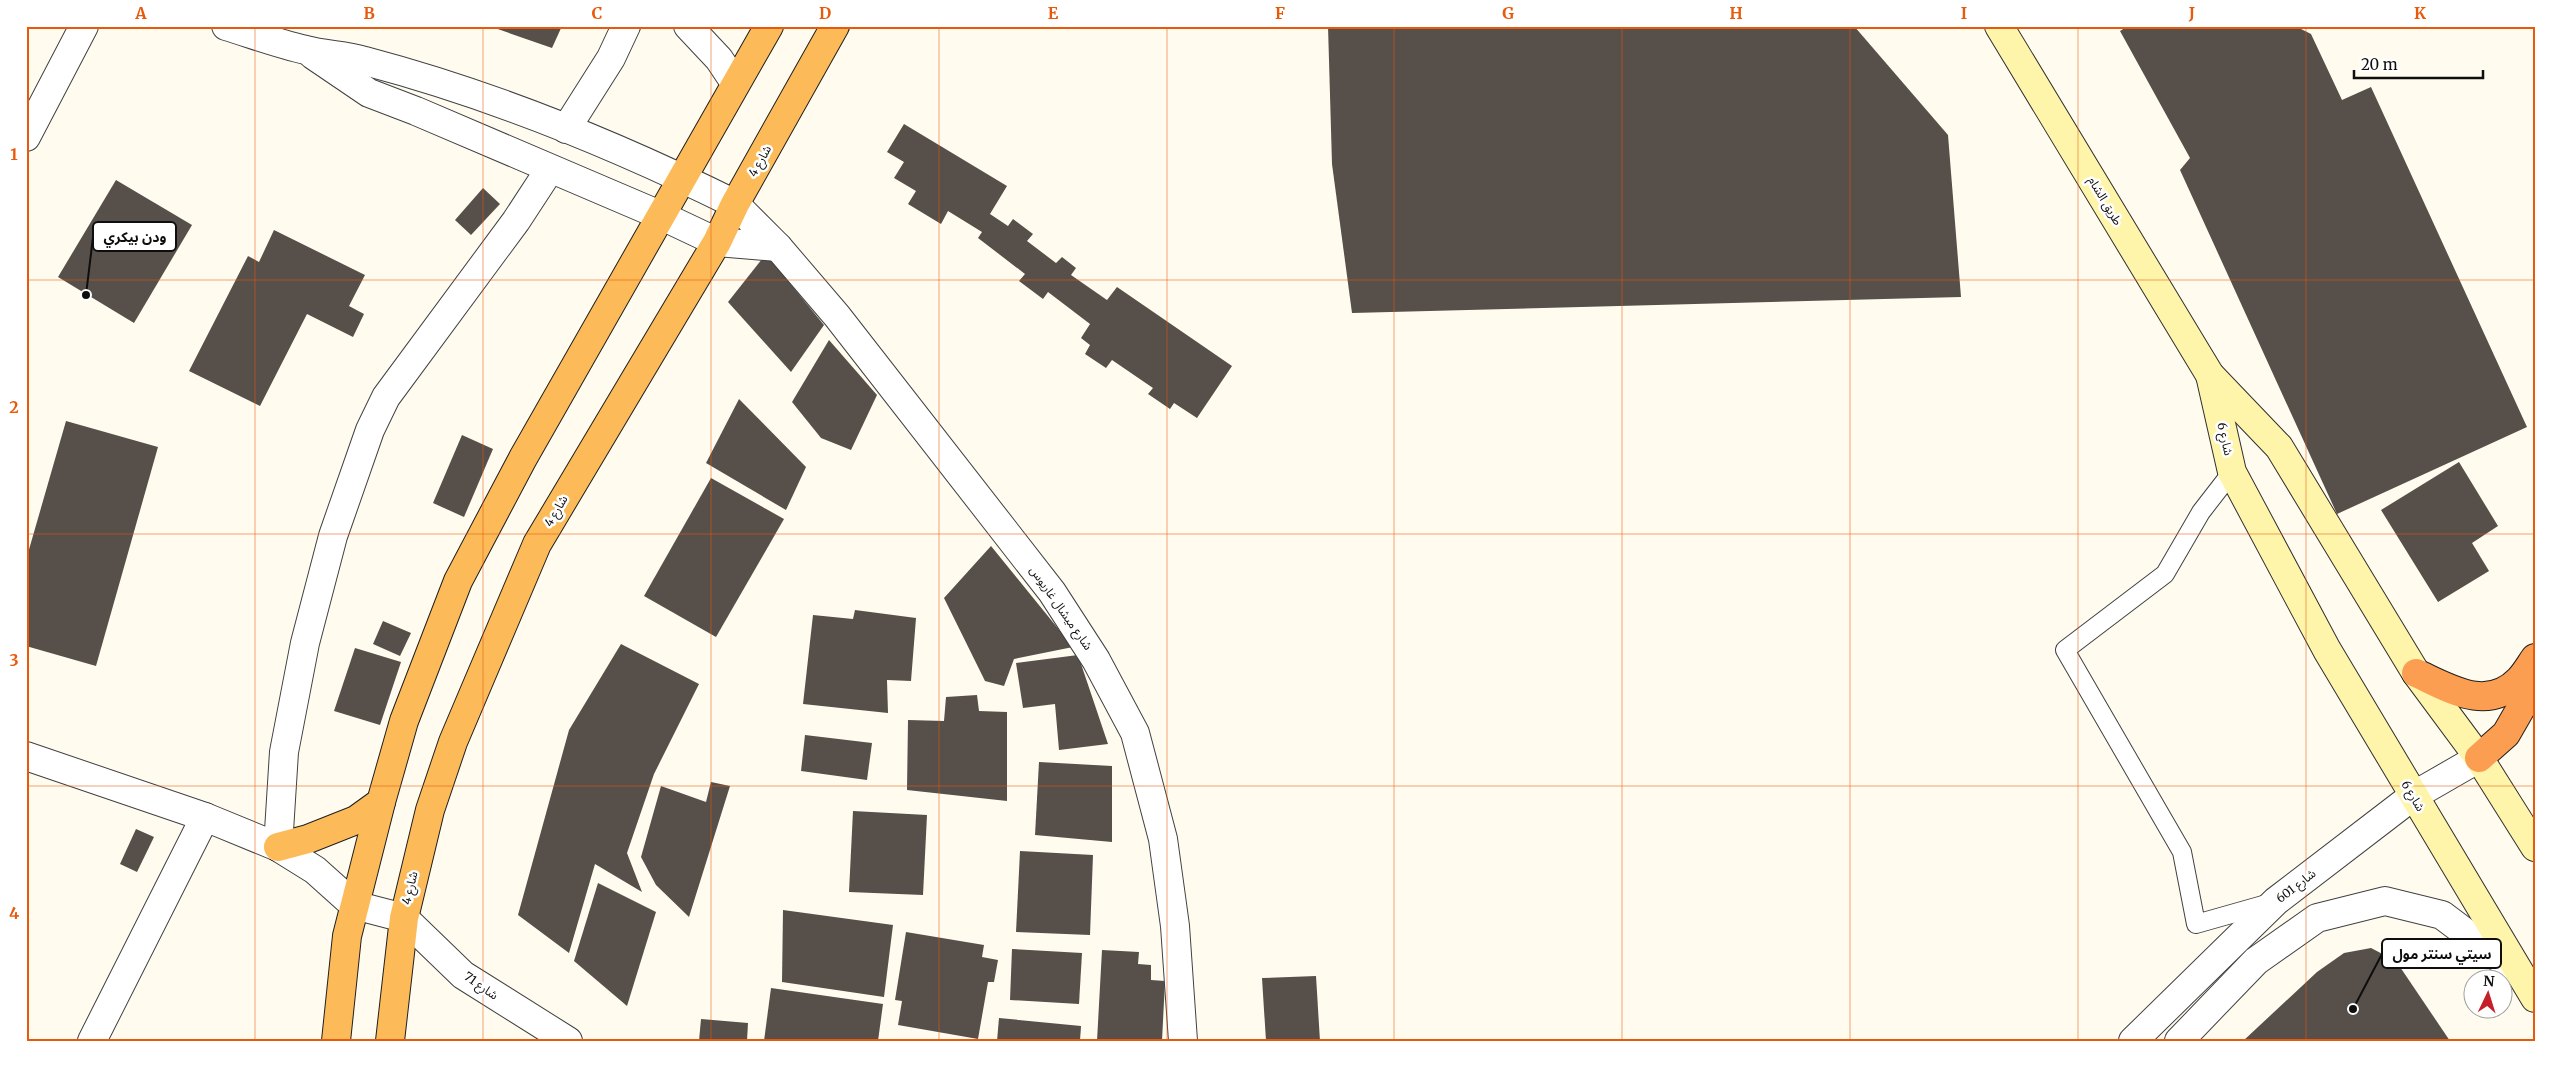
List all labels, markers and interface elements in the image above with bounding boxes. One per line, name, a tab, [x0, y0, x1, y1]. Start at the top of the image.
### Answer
text: A	[134, 3, 147, 23]
text: B	[363, 3, 375, 23]
text: C	[592, 3, 602, 23]
text: D	[819, 3, 831, 23]
text: E	[1048, 3, 1059, 23]
text: F	[1275, 3, 1285, 23]
text: G	[1502, 3, 1514, 23]
text: H	[1729, 3, 1743, 23]
text: I	[1961, 3, 1967, 23]
text: J	[2188, 3, 2195, 23]
text: K	[2414, 3, 2426, 23]
scale bar	[2354, 48, 2482, 80]
text: 20 m	[2361, 55, 2398, 74]
street label: شارع 4	[745, 142, 776, 180]
text: 1	[10, 144, 18, 164]
street label: طريق الشام	[2083, 174, 2126, 229]
callout: ودن بيكري	[93, 222, 176, 251]
text: ودن بيكري	[104, 228, 167, 248]
text: 2	[9, 397, 19, 417]
street label: شارع 6	[2212, 421, 2237, 457]
street label: شارع 4	[541, 492, 572, 530]
street label: شارع ميشال غاريوس	[1025, 563, 1096, 654]
text: 3	[9, 650, 19, 670]
street label: شارع 6	[2397, 778, 2428, 815]
street label: شارع 601	[2273, 865, 2320, 907]
street label: شارع 4	[398, 870, 423, 906]
text: 4	[9, 903, 19, 923]
callout: سيتي سنتر مول	[2382, 939, 2501, 968]
text: سيتي سنتر مول	[2392, 945, 2492, 965]
street label: شارع 71	[460, 968, 501, 1004]
north arrow	[2464, 970, 2514, 1020]
text: N	[2483, 972, 2495, 990]

